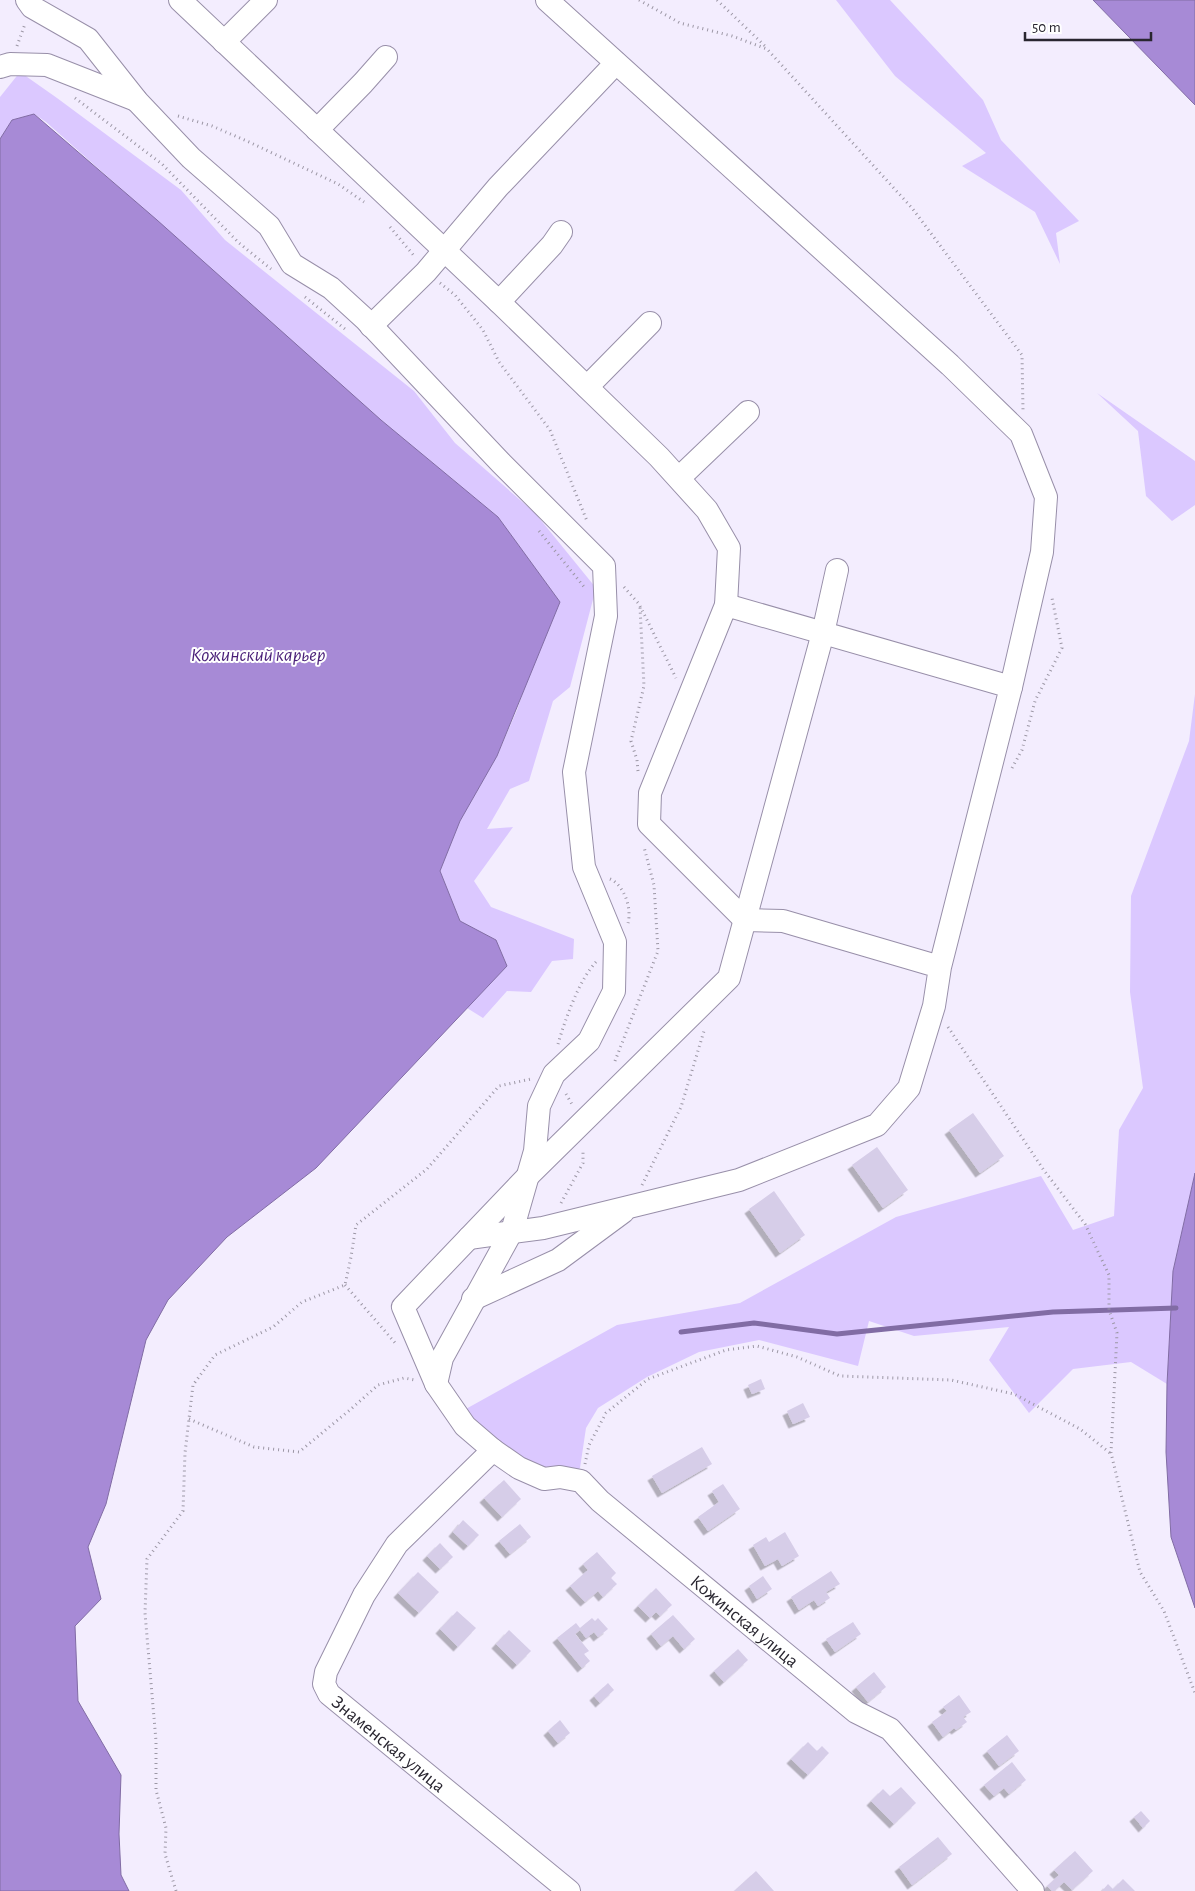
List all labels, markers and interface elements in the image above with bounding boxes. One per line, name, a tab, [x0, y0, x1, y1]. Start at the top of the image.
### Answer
scale bar	[1025, 10, 1151, 42]
text: 50 m	[1032, 20, 1061, 35]
water label: Кожинский карьер	[191, 645, 326, 665]
street label: Кожинская улица	[687, 1572, 802, 1672]
street label: Знаменская улица	[328, 1692, 449, 1797]

